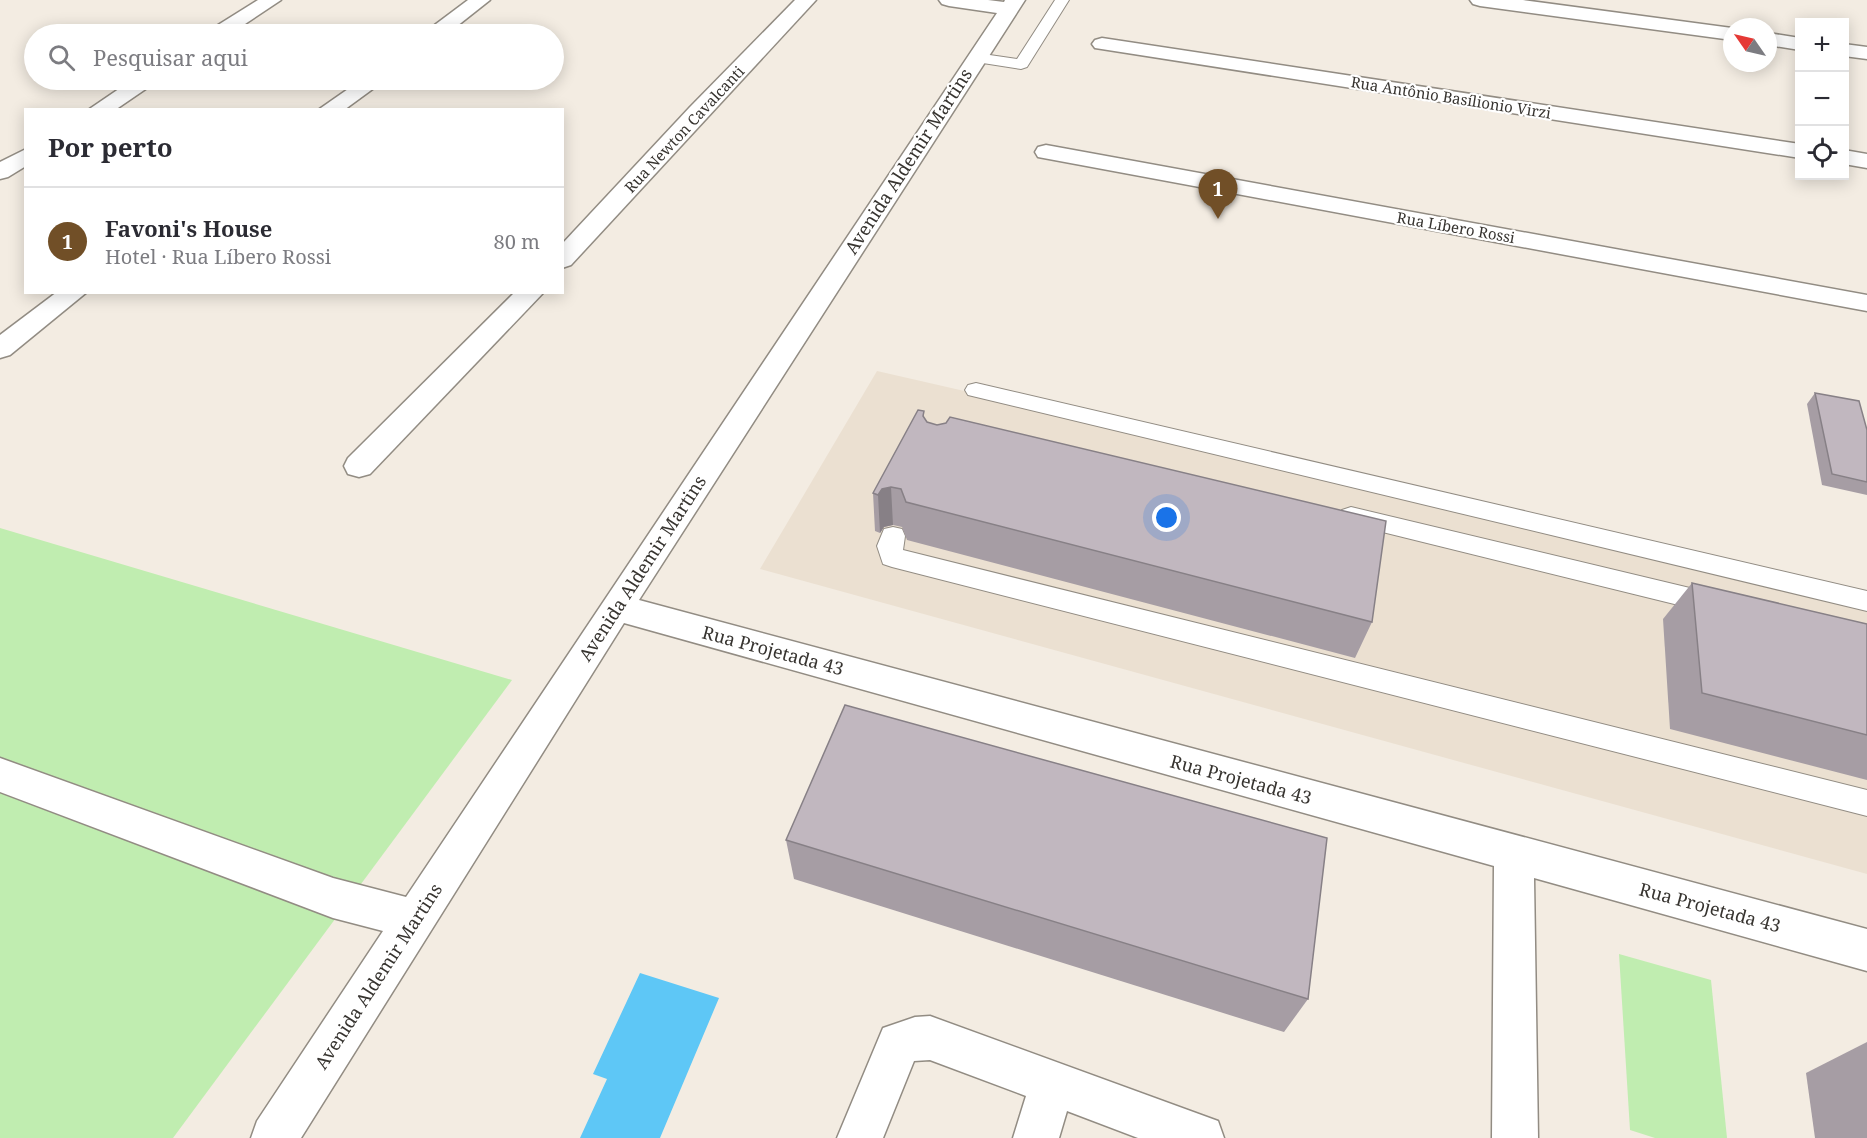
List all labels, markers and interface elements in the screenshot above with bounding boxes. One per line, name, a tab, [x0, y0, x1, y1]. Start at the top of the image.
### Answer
north arrow	[1723, 18, 1777, 72]
map controls	[1795, 18, 1849, 180]
button: +	[1795, 18, 1849, 72]
search box	[24, 24, 564, 90]
icon: search	[45, 41, 78, 74]
text: Pesquisar aqui	[93, 42, 248, 72]
street label: Rua Newton Cavalcanti	[620, 61, 748, 197]
street label: Avenida Aldemir Martins	[839, 63, 977, 259]
street label: Rua Antônio Basílionio Virzi	[1350, 71, 1553, 123]
button: −	[1795, 72, 1849, 126]
button: locate	[1795, 126, 1849, 180]
text: Por perto	[48, 129, 173, 165]
pin: 1	[1198, 170, 1238, 219]
street label: Rua Líbero Rossi	[1395, 207, 1517, 247]
text: Favoni's House	[105, 213, 272, 243]
text: 1	[62, 228, 73, 255]
text: 80 m	[494, 228, 540, 255]
text: Hotel · Rua Líbero Rossi	[105, 243, 331, 270]
street label: Avenida Aldemir Martins	[573, 470, 711, 666]
your location	[1152, 503, 1181, 532]
street label: Rua Projetada 43	[700, 620, 846, 680]
street label: Rua Projetada 43	[1168, 749, 1314, 809]
street label: Rua Projetada 43	[1637, 877, 1783, 937]
street label: Avenida Aldemir Martins	[309, 878, 447, 1074]

